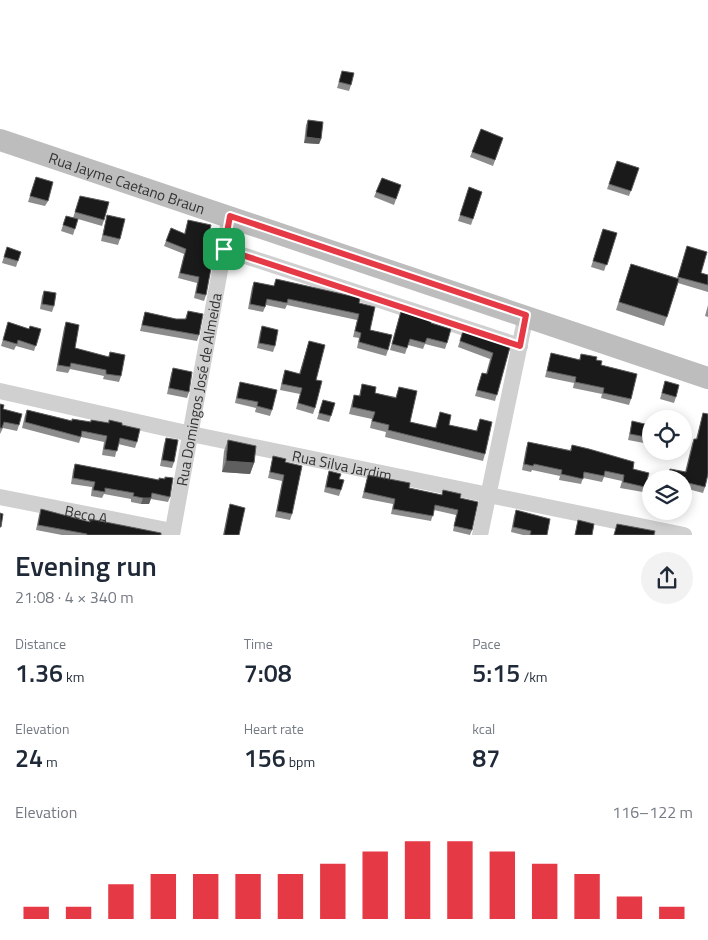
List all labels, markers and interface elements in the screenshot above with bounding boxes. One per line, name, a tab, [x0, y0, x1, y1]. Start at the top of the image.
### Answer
street label: Rua Jayme Caetano Braun	[46, 146, 208, 220]
pin	[203, 228, 245, 270]
icon: arrive	[210, 235, 238, 263]
street label: Rua Domingos José de Almeida	[170, 291, 227, 488]
map controls	[642, 410, 692, 520]
button: locate	[642, 410, 692, 460]
street label: Rua Silva Jardim	[290, 444, 394, 486]
button: layers	[642, 470, 692, 520]
street label: Beco A	[63, 499, 110, 530]
text: Evening run	[15, 544, 157, 587]
button: share	[641, 552, 693, 604]
text: 21:08 · 4 × 340 m	[15, 585, 134, 609]
text: Distance	[15, 633, 66, 654]
text: Time	[244, 633, 273, 654]
text: Pace	[472, 633, 501, 654]
text: 1.36	[15, 654, 63, 692]
text: 7:08	[244, 654, 292, 692]
text: 5:15	[472, 654, 520, 692]
text: km	[63, 666, 84, 687]
text: /km	[520, 666, 548, 687]
text: Elevation	[15, 718, 69, 739]
text: Heart rate	[244, 718, 304, 739]
text: kcal	[472, 718, 495, 739]
text: 24	[15, 739, 43, 777]
text: 156	[244, 739, 286, 777]
text: 87	[472, 739, 500, 777]
text: m	[43, 751, 58, 772]
text: bpm	[286, 751, 315, 772]
text: Elevation	[15, 800, 77, 824]
text: 116–122 m	[612, 800, 693, 824]

